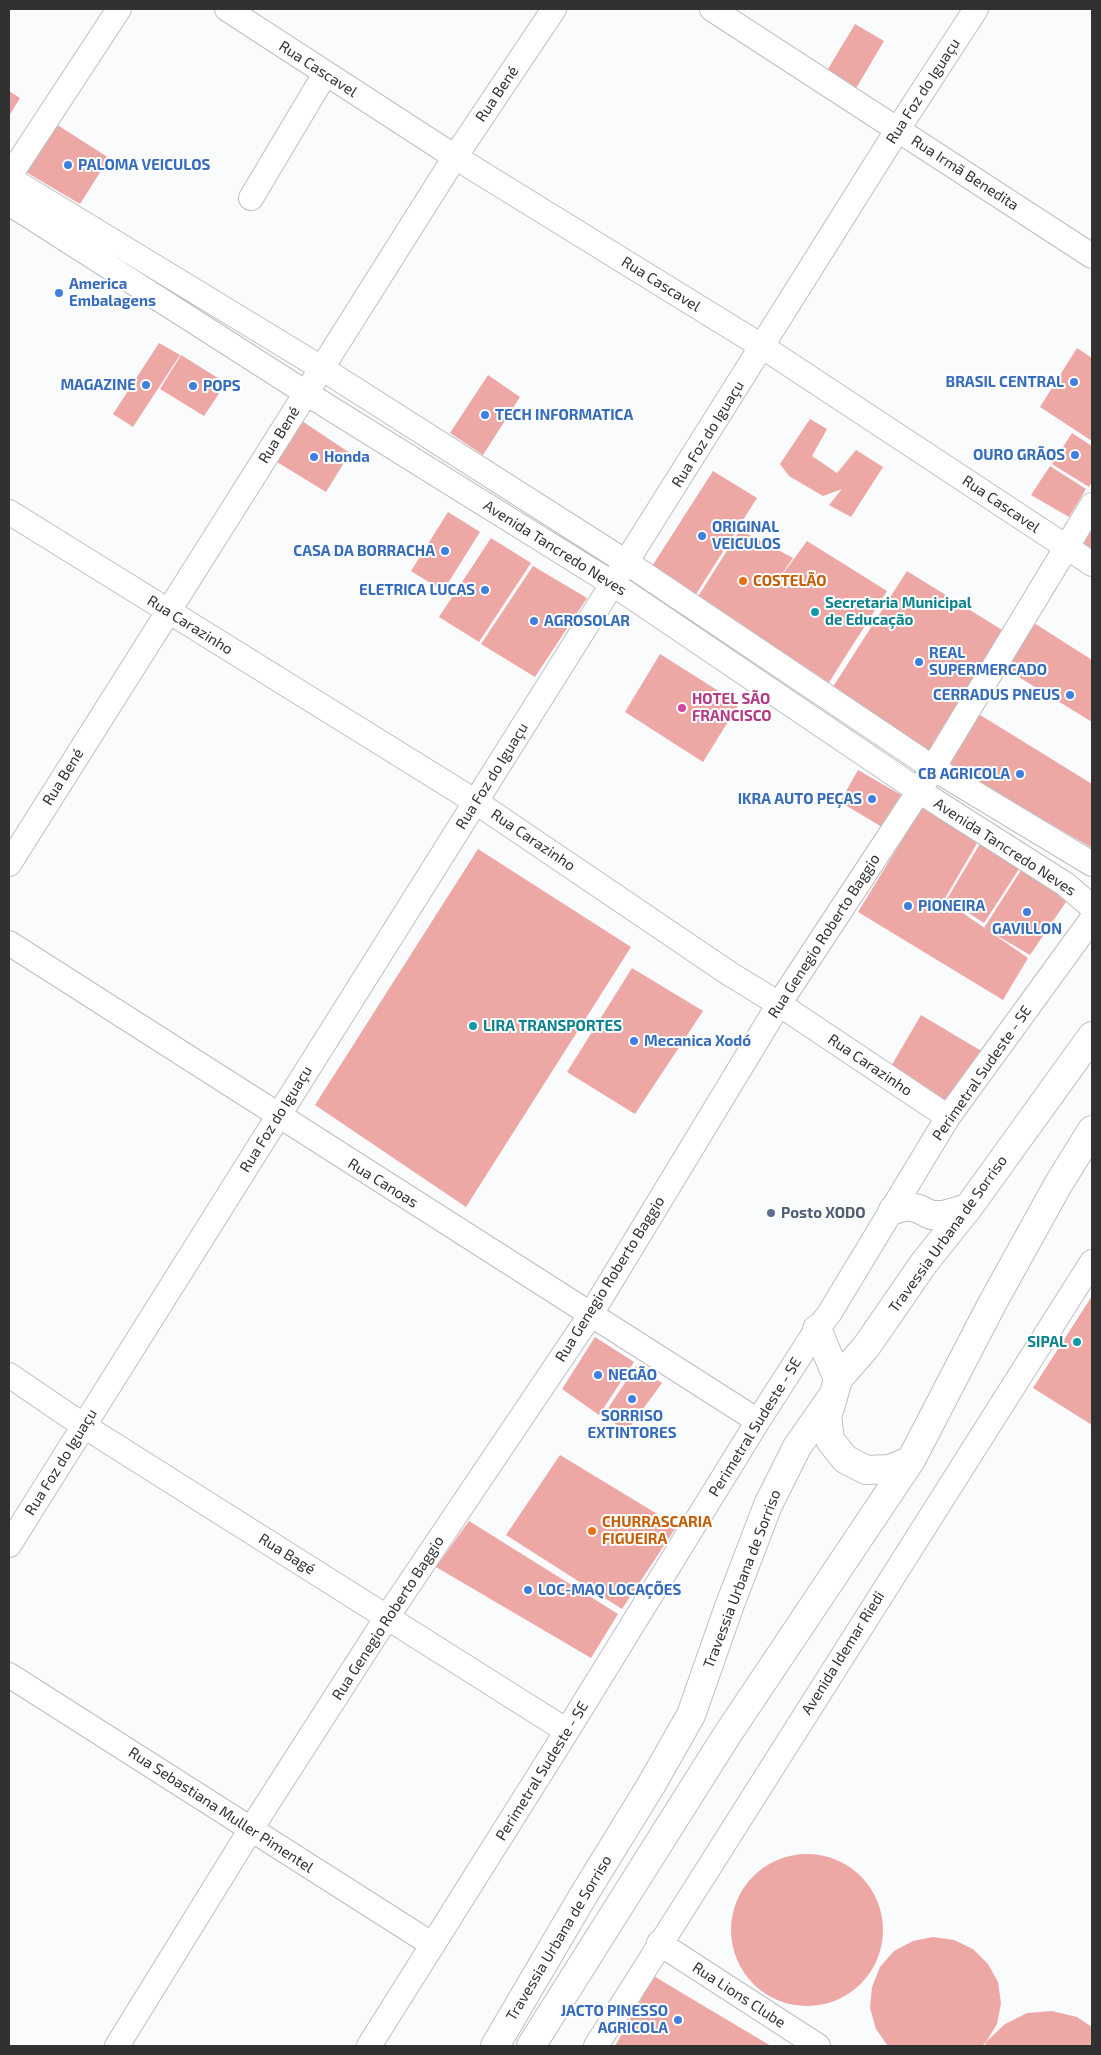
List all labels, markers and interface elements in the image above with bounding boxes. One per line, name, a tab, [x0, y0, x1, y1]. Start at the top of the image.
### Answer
street label: Rua Foz do Iguaçu	[882, 35, 964, 147]
street label: Rua Cascavel	[275, 37, 361, 101]
street label: Rua Bené	[472, 63, 522, 125]
street label: Rua Irmã Benedita	[908, 132, 1022, 214]
place label: PALOMA VEICULOS	[78, 156, 210, 174]
marker: PALOMA VEICULOS	[62, 159, 74, 171]
street label: Rua Cascavel	[618, 253, 704, 315]
place label: America Embalagens	[69, 275, 156, 310]
marker: America Embalagens	[53, 287, 65, 299]
place label: BRASIL CENTRAL	[946, 373, 1064, 391]
place label: MAGAZINE	[60, 376, 136, 394]
marker: BRASIL CENTRAL	[1068, 376, 1080, 388]
place label: POPS	[203, 377, 241, 395]
street label: Rua Foz do Iguaçu	[668, 377, 748, 491]
marker: MAGAZINE	[140, 379, 152, 391]
marker: POPS	[187, 380, 199, 392]
street label: Rua Bené	[255, 403, 303, 467]
place label: TECH INFORMATICA	[495, 406, 633, 424]
marker: TECH INFORMATICA	[479, 409, 491, 421]
place label: OURO GRÃOS	[973, 446, 1065, 464]
place label: Honda	[324, 448, 370, 466]
marker: OURO GRÃOS	[1069, 449, 1081, 461]
marker: Honda	[308, 451, 320, 463]
street label: Rua Cascavel	[959, 471, 1043, 537]
street label: Avenida Tancredo Neves	[480, 496, 630, 600]
place label: ORIGINAL VEICULOS	[712, 518, 781, 553]
marker: ORIGINAL VEICULOS	[696, 530, 708, 542]
place label: CASA DA BORRACHA	[293, 542, 435, 560]
marker: CASA DA BORRACHA	[439, 545, 451, 557]
place label: COSTELÃO	[753, 572, 827, 590]
marker: COSTELÃO	[737, 575, 749, 587]
place label: ELETRICA LUCAS	[359, 581, 475, 599]
marker: ELETRICA LUCAS	[479, 584, 491, 596]
street label: Rua Carazinho	[144, 591, 236, 659]
place label: Secretaria Municipal de Educação	[825, 594, 972, 629]
marker: Secretaria Municipal de Educação	[809, 606, 821, 618]
place label: AGROSOLAR	[544, 612, 630, 630]
marker: AGROSOLAR	[528, 615, 540, 627]
place label: REAL SUPERMERCADO	[929, 644, 1047, 679]
marker: REAL SUPERMERCADO	[913, 656, 925, 668]
place label: CERRADUS PNEUS	[933, 686, 1060, 704]
marker: CERRADUS PNEUS	[1064, 689, 1076, 701]
place label: HOTEL SÃO FRANCISCO	[692, 690, 772, 725]
marker: HOTEL SÃO FRANCISCO	[676, 702, 688, 714]
street label: Rua Foz do Iguaçu	[452, 719, 532, 833]
street label: Rua Bené	[39, 745, 87, 809]
place label: CB AGRICOLA	[918, 765, 1010, 783]
marker: CB AGRICOLA	[1014, 768, 1026, 780]
place label: IKRA AUTO PEÇAS	[738, 790, 862, 808]
marker: IKRA AUTO PEÇAS	[866, 793, 878, 805]
street label: Avenida Tancredo Neves	[931, 794, 1079, 900]
street label: Rua Carazinho	[487, 805, 579, 875]
street label: Rua Genegio Roberto Baggio	[764, 851, 884, 1021]
place label: PIONEIRA	[918, 897, 985, 915]
marker: PIONEIRA	[902, 900, 914, 912]
marker: GAVILLON	[1021, 906, 1033, 918]
place label: GAVILLON	[992, 920, 1062, 938]
street label: Perimetral Sudeste - SE	[929, 1002, 1035, 1144]
place label: LIRA TRANSPORTES	[483, 1017, 622, 1035]
marker: LIRA TRANSPORTES	[467, 1020, 479, 1032]
street label: Rua Carazinho	[824, 1030, 916, 1100]
place label: Mecanica Xodó	[644, 1032, 751, 1050]
marker: Mecanica Xodó	[628, 1035, 640, 1047]
street label: Rua Foz do Iguaçu	[236, 1062, 316, 1176]
street label: Travessia Urbana de Sorriso	[885, 1152, 1011, 1316]
street label: Rua Canoas	[345, 1154, 421, 1212]
street label: Rua Genegio Roberto Baggio	[551, 1193, 669, 1365]
place label: Posto XODO	[781, 1204, 866, 1222]
marker: Posto XODO	[765, 1207, 777, 1219]
place label: SIPAL	[1027, 1333, 1067, 1351]
marker: SIPAL	[1071, 1336, 1083, 1348]
street label: Perimetral Sudeste - SE	[705, 1354, 805, 1500]
place label: NEGÃO	[608, 1366, 657, 1384]
marker: NEGÃO	[592, 1369, 604, 1381]
marker: SORRISO EXTINTORES	[626, 1393, 638, 1405]
street label: Rua Foz do Iguaçu	[21, 1405, 101, 1519]
place label: SORRISO EXTINTORES	[588, 1407, 676, 1442]
street label: Travessia Urbana de Sorriso	[700, 1487, 784, 1671]
place label: CHURRASCARIA FIGUEIRA	[602, 1513, 712, 1548]
marker: CHURRASCARIA FIGUEIRA	[586, 1525, 598, 1537]
street label: Rua Bagé	[255, 1530, 319, 1578]
street label: Rua Genegio Roberto Baggio	[328, 1533, 448, 1703]
place label: LOC-MAQ LOCAÇÕES	[538, 1581, 681, 1599]
marker: LOC-MAQ LOCAÇÕES	[522, 1584, 534, 1596]
street label: Avenida Idemar Riedi	[798, 1588, 888, 1718]
street label: Perimetral Sudeste - SE	[492, 1698, 592, 1844]
street label: Rua Sebastiana Muller Pimentel	[125, 1743, 317, 1877]
street label: Travessia Urbana de Sorriso	[502, 1852, 616, 2024]
street label: Rua Lions Clube	[689, 1958, 789, 2032]
place label: JACTO PINESSO AGRICOLA	[560, 2002, 668, 2037]
marker: JACTO PINESSO AGRICOLA	[672, 2014, 684, 2026]

